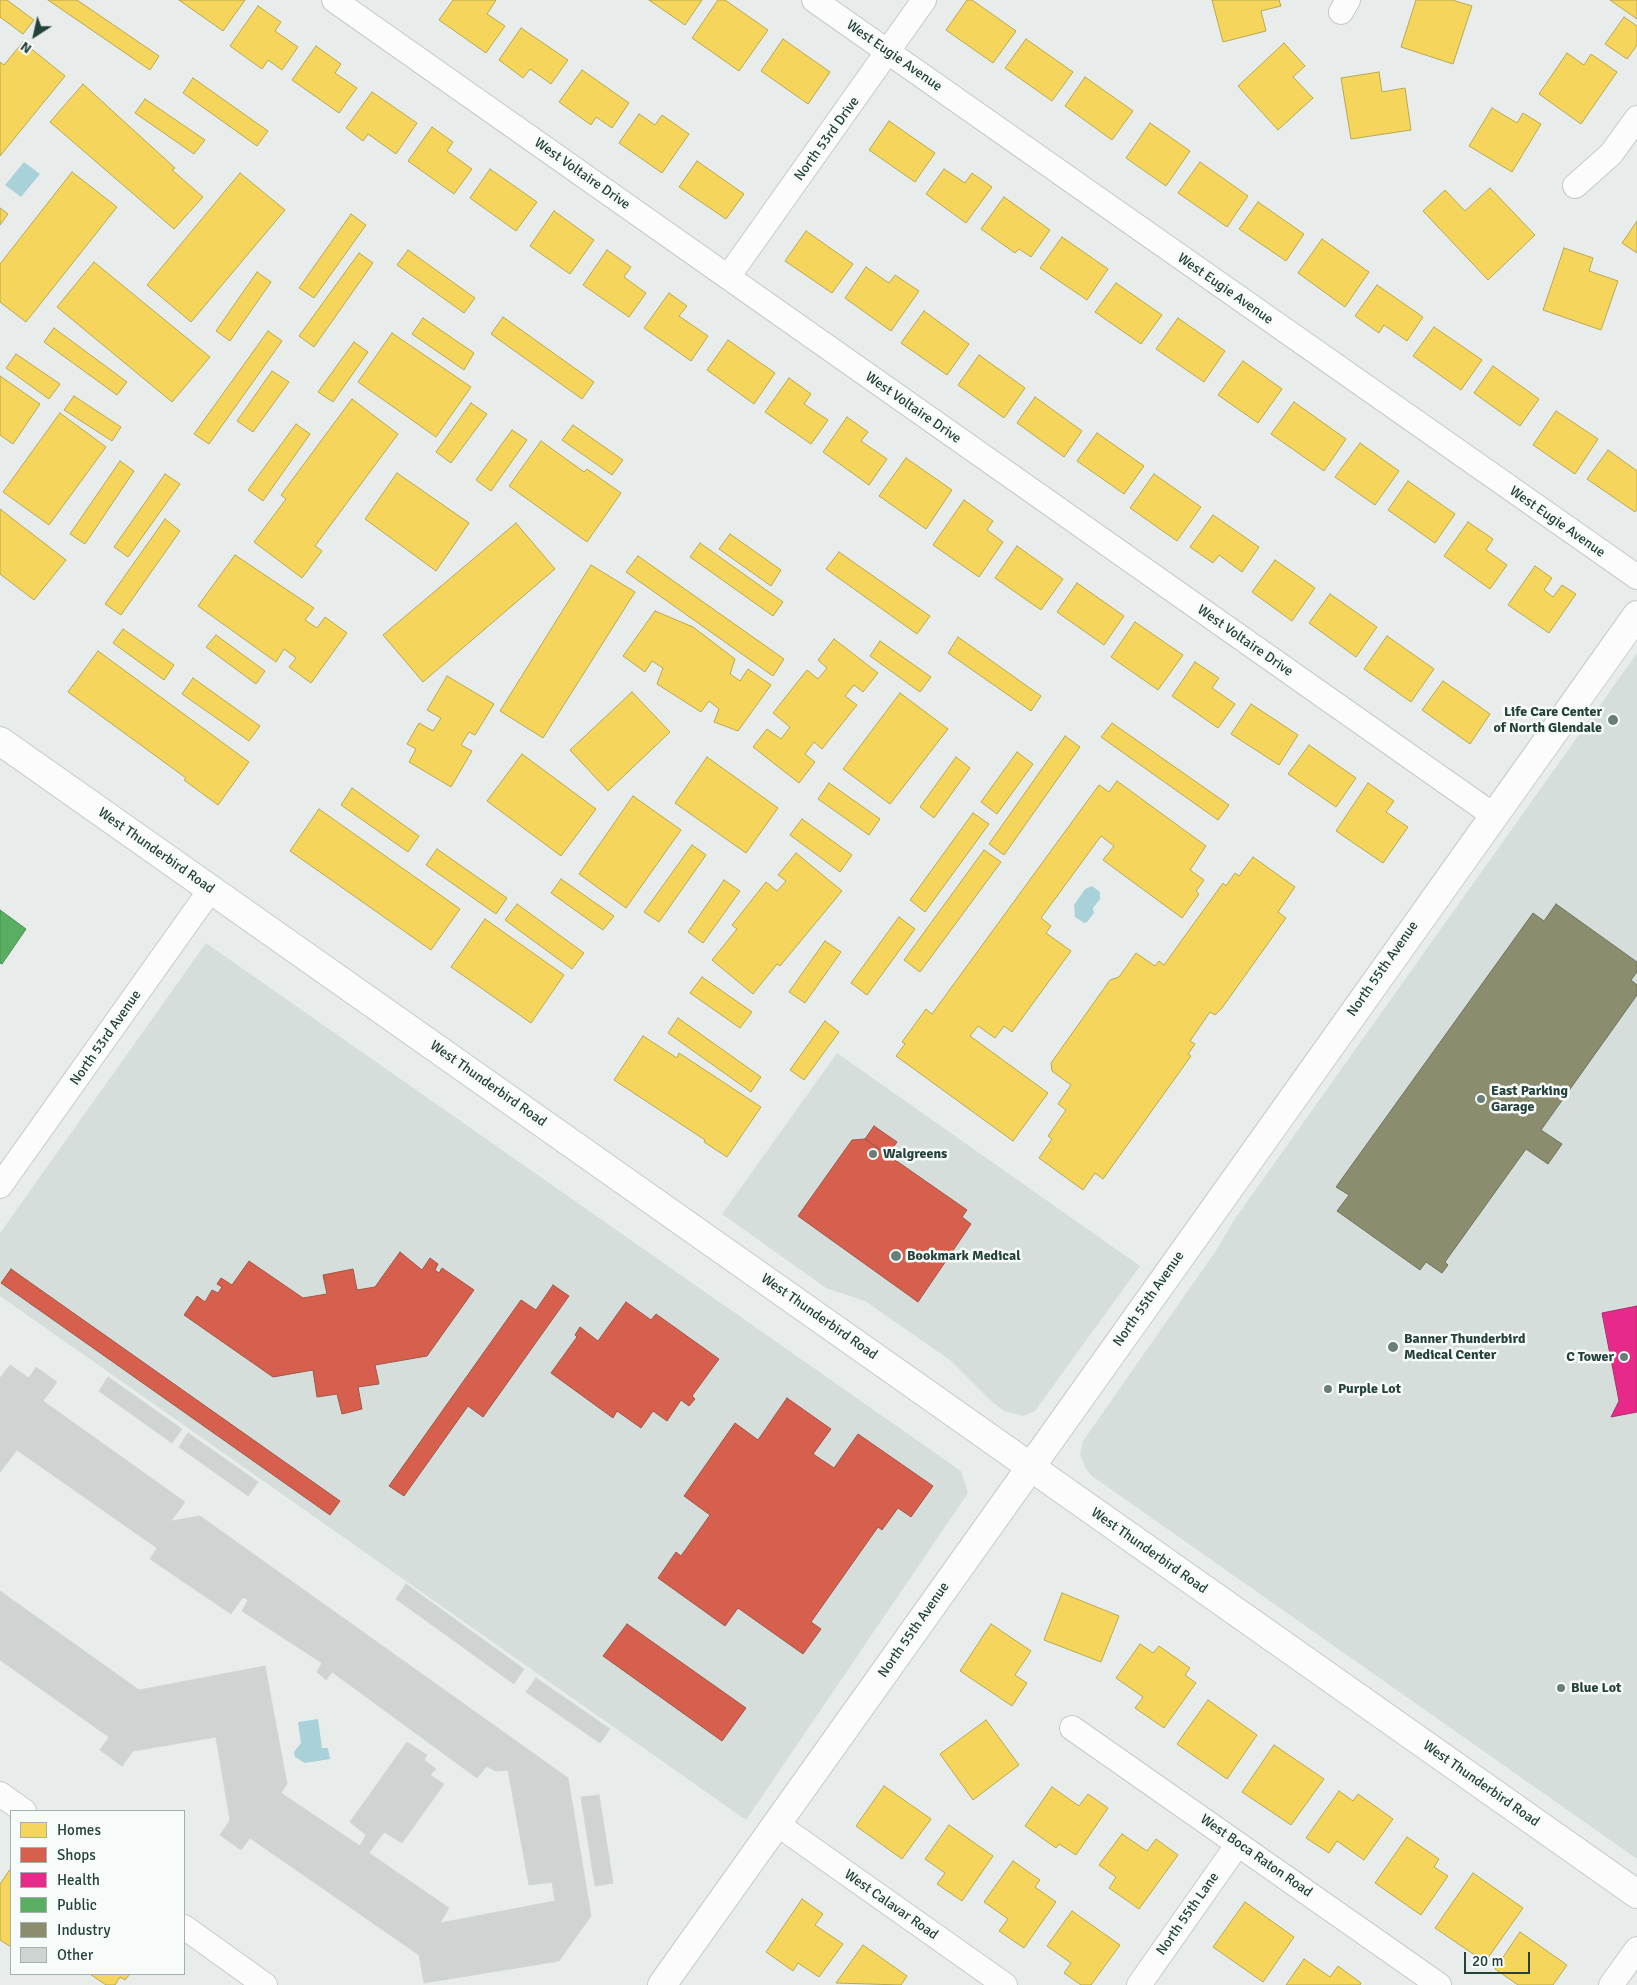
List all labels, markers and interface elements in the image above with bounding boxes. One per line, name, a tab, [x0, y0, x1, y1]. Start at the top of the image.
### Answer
north arrow	[10, 10, 60, 60]
street label: West Eugie Avenue	[843, 17, 945, 95]
text: N	[17, 38, 35, 57]
street label: North 53rd Drive	[791, 94, 863, 184]
street label: West Voltaire Drive	[531, 135, 633, 213]
street label: West Eugie Avenue	[1174, 250, 1276, 328]
street label: West Voltaire Drive	[862, 369, 964, 447]
street label: West Eugie Avenue	[1506, 483, 1608, 561]
street label: West Voltaire Drive	[1194, 602, 1296, 680]
place label: Life Care Center of North Glendale	[1494, 704, 1602, 736]
marker: Life Care Center of North Glendale	[1606, 713, 1620, 727]
street label: West Thunderbird Road	[94, 804, 218, 898]
street label: North 55th Avenue	[1344, 918, 1422, 1020]
street label: North 53rd Avenue	[67, 987, 145, 1089]
street label: West Thunderbird Road	[426, 1037, 550, 1131]
place label: East Parking Garage	[1491, 1083, 1568, 1116]
marker: East Parking Garage	[1475, 1093, 1487, 1105]
place label: Walgreens	[883, 1146, 947, 1162]
marker: Walgreens	[867, 1148, 879, 1160]
place label: Bookmark Medical	[907, 1248, 1021, 1264]
street label: North 55th Avenue	[1110, 1248, 1188, 1350]
marker: Bookmark Medical	[889, 1249, 903, 1263]
street label: West Thunderbird Road	[757, 1270, 881, 1364]
place label: Banner Thunderbird Medical Center	[1404, 1331, 1525, 1364]
marker: Banner Thunderbird Medical Center	[1386, 1340, 1400, 1354]
place label: C Tower	[1566, 1349, 1614, 1365]
marker: C Tower	[1618, 1351, 1630, 1363]
place label: Purple Lot	[1338, 1381, 1401, 1397]
marker: Purple Lot	[1322, 1383, 1334, 1395]
street label: West Thunderbird Road	[1087, 1504, 1211, 1598]
street label: North 55th Avenue	[875, 1579, 953, 1681]
place label: Blue Lot	[1571, 1680, 1621, 1696]
marker: Blue Lot	[1555, 1682, 1567, 1694]
street label: West Thunderbird Road	[1419, 1737, 1543, 1831]
legend	[10, 1810, 185, 1975]
street label: West Boca Raton Road	[1197, 1811, 1315, 1901]
text: Homes	[57, 1821, 101, 1839]
text: Shops	[57, 1846, 96, 1864]
street label: West Calavar Road	[841, 1866, 941, 1944]
street label: North 55th Lane	[1153, 1869, 1223, 1959]
text: Health	[57, 1871, 100, 1889]
text: Public	[57, 1896, 97, 1914]
text: Industry	[57, 1921, 110, 1939]
scale bar	[1467, 1942, 1533, 1974]
text: Other	[57, 1946, 93, 1964]
text: 20 m	[1472, 1952, 1503, 1970]

